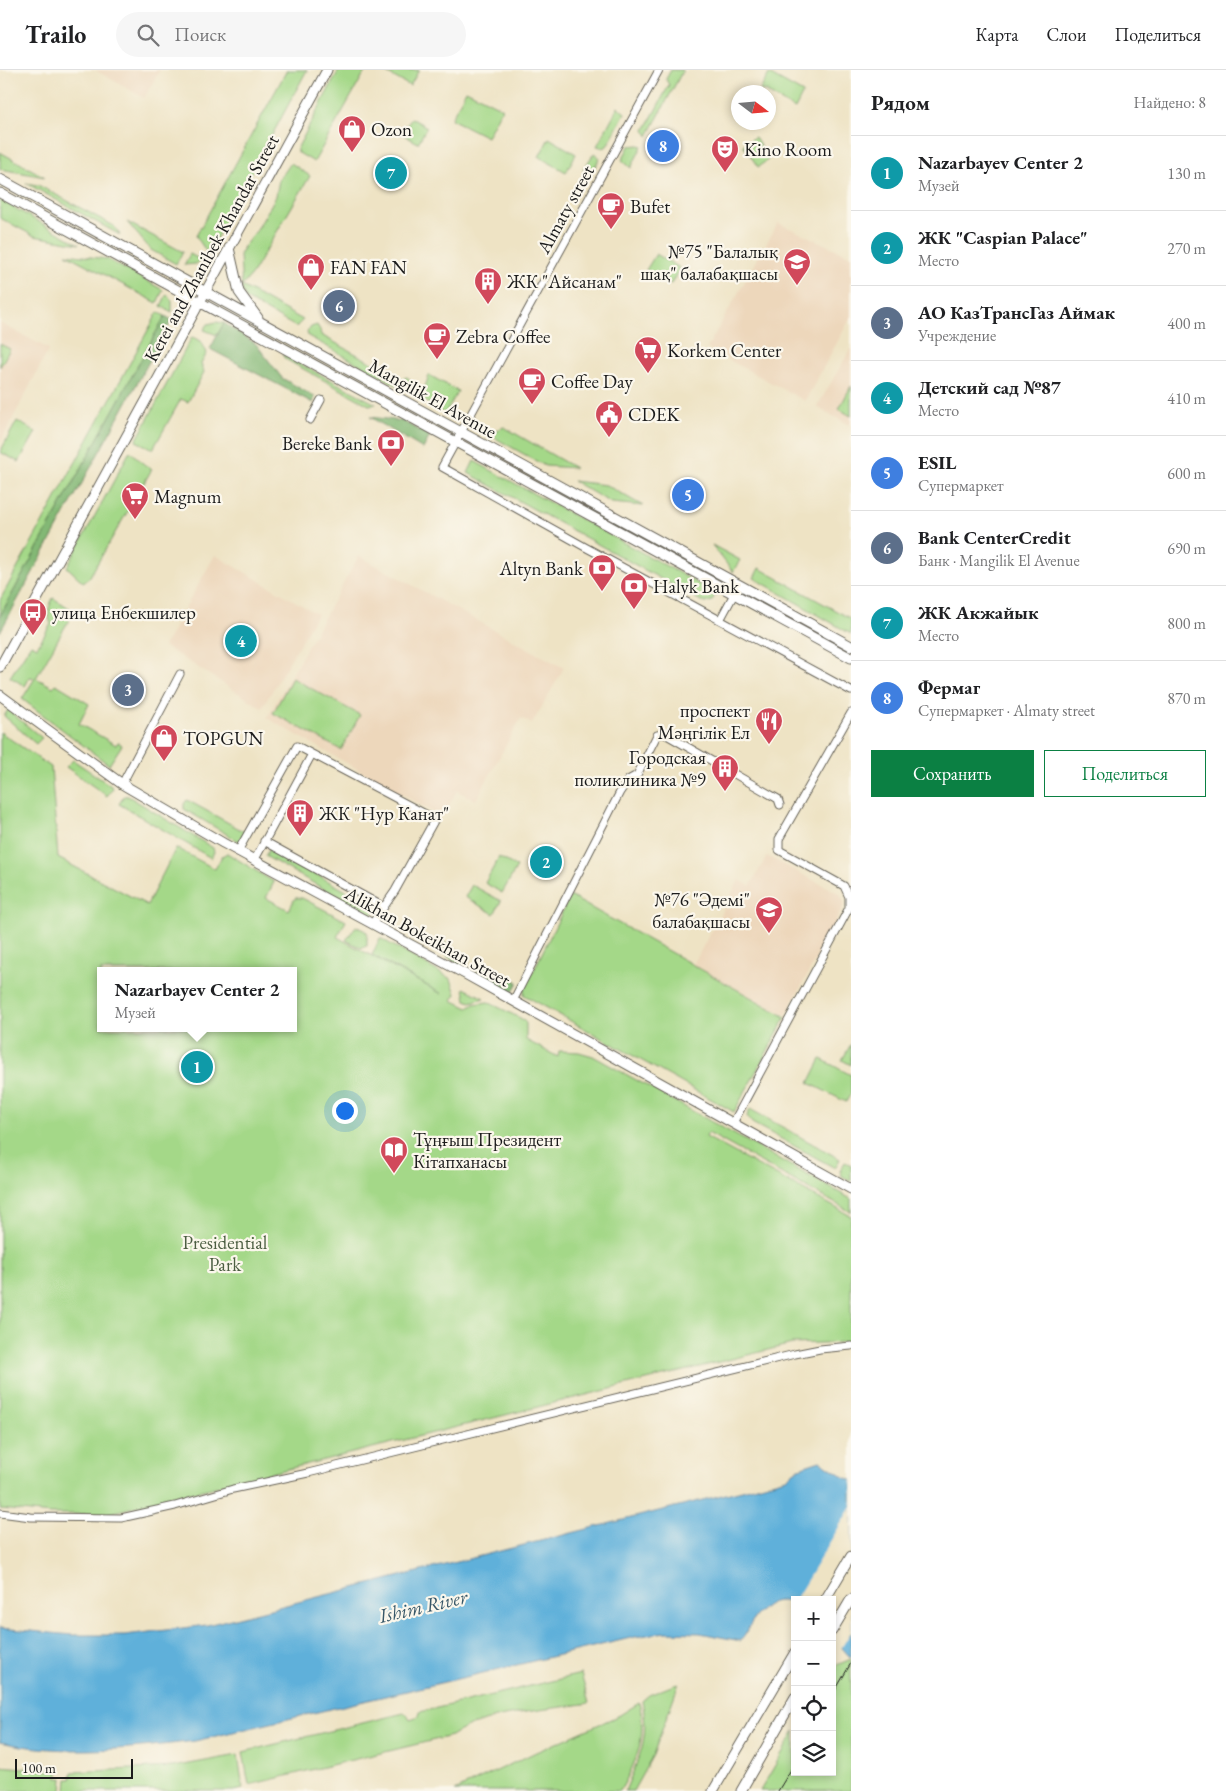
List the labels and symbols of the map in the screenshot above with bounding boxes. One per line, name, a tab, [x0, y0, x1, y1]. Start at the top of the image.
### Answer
north arrow	[731, 85, 776, 130]
shop icon: Ozon	[337, 114, 367, 153]
place label: Ozon	[371, 117, 412, 142]
pin: 8	[647, 127, 679, 165]
street label: Kerei and Zhanibek Khandar Street	[138, 130, 285, 366]
theatre icon: Kino Room	[710, 134, 740, 173]
place label: Kino Room	[744, 137, 832, 162]
pin: 7	[375, 154, 407, 192]
street label: Almaty street	[530, 161, 600, 259]
cafe icon: Bufet	[596, 191, 626, 230]
place label: Bufet	[630, 194, 670, 219]
place label: №75 "Балалық шақ" балабақшасы	[640, 239, 778, 286]
school or university icon: №75 "Балалық шақ" балабақшасы	[782, 247, 812, 286]
shop icon: FAN FAN	[296, 252, 326, 291]
place label: FAN FAN	[330, 255, 407, 280]
building icon: ЖК "Айсанам"	[473, 266, 503, 305]
place label: ЖК "Айсанам"	[506, 269, 622, 294]
pin: 6	[323, 287, 355, 325]
cafe icon: Zebra Coffee	[422, 321, 452, 360]
place label: Zebra Coffee	[456, 324, 550, 349]
supermarket icon: Korkem Center	[633, 335, 663, 374]
place label: Korkem Center	[667, 338, 782, 363]
street label: Mangilik El Avenue	[364, 353, 501, 444]
cafe icon: Coffee Day	[517, 366, 547, 405]
place label: Coffee Day	[551, 369, 633, 394]
public building icon: CDEK	[594, 399, 624, 438]
place label: CDEK	[628, 402, 681, 427]
bank icon: Bereke Bank	[376, 428, 406, 467]
place label: Bereke Bank	[282, 431, 373, 456]
pin: 5	[672, 476, 704, 514]
supermarket icon: Magnum	[120, 481, 150, 520]
place label: Magnum	[154, 484, 222, 509]
bank icon: Altyn Bank	[587, 553, 617, 592]
place label: Altyn Bank	[498, 556, 584, 581]
bank icon: Halyk Bank	[619, 571, 649, 610]
place label: Halyk Bank	[653, 574, 740, 599]
bus stop icon: улица Енбекшилер	[18, 597, 48, 636]
place label: улица Енбекшилер	[52, 600, 196, 625]
pin: 4	[225, 622, 257, 660]
pin: 3	[112, 671, 144, 709]
place label: проспект Мәңгілік Ел	[657, 698, 750, 745]
restaurant icon: проспект Мәңгілік Ел	[754, 706, 784, 745]
shop icon: TOPGUN	[149, 723, 179, 762]
place label: TOPGUN	[183, 726, 263, 751]
place label: Городская поликлиника №9	[574, 745, 706, 792]
building icon: Городская поликлиника №9	[710, 753, 740, 792]
building icon: ЖК "Нур Канат"	[285, 798, 315, 837]
place label: ЖК "Нур Канат"	[318, 801, 449, 826]
pin: 2	[530, 843, 562, 881]
street label: Alikhan Bokeikhan Street	[340, 880, 515, 992]
place label: №76 "Әдемі" балабақшасы	[652, 887, 750, 934]
school or university icon: №76 "Әдемі" балабақшасы	[754, 895, 784, 934]
pin: 1	[181, 1048, 213, 1086]
your location	[332, 1098, 358, 1124]
place label: Тұңғыш Президент Кітапханасы	[413, 1127, 562, 1174]
library icon: Тұңғыш Президент Кітапханасы	[379, 1135, 409, 1174]
park label: Presidential Park	[183, 1230, 268, 1277]
water label: Ishim River	[375, 1583, 471, 1629]
scale bar	[15, 1756, 132, 1779]

